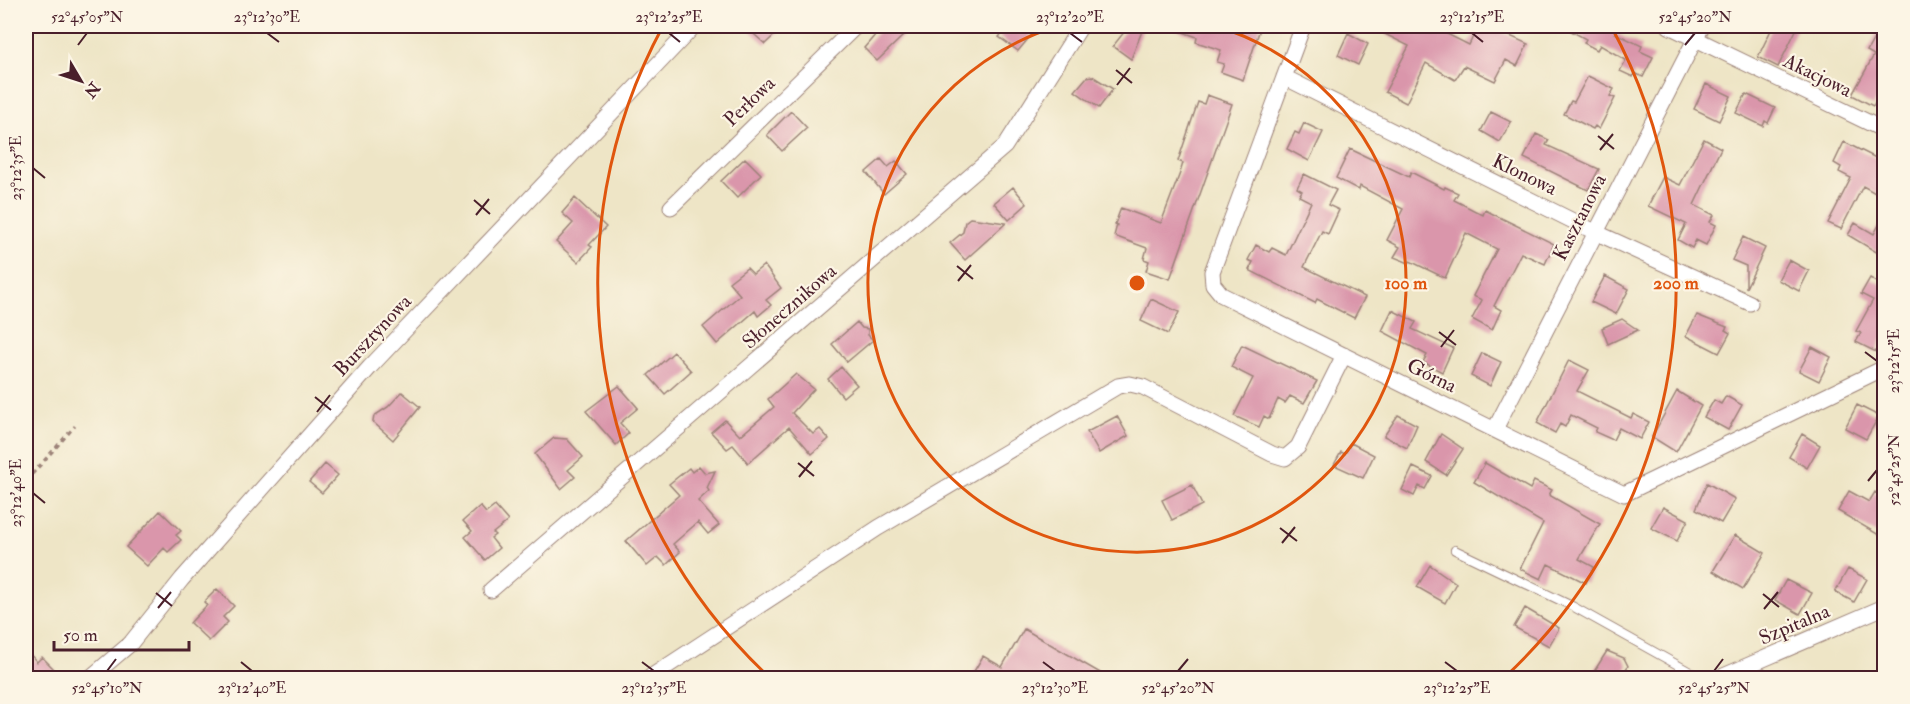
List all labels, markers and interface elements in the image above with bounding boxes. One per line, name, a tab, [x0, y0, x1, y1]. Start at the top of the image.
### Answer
text: 52°45'05"N	[51, 8, 124, 27]
text: 23°12'30"E	[234, 8, 300, 27]
text: 23°12'25"E	[636, 8, 703, 27]
text: 23°12'20"E	[1036, 8, 1104, 27]
text: 23°12'15"E	[1440, 8, 1505, 27]
text: 52°45'20"N	[1658, 8, 1732, 27]
street label: Akacjowa	[1779, 48, 1857, 103]
north arrow	[51, 51, 111, 111]
street label: Perłowa	[718, 70, 781, 132]
text: N	[79, 77, 105, 102]
text: 23°12'35"E	[7, 135, 26, 201]
street label: Klonowa	[1488, 148, 1562, 201]
street label: Kasztanowa	[1547, 169, 1612, 265]
street label: Słonecznikowa	[737, 258, 842, 354]
text: 100 m	[1385, 272, 1428, 295]
text: 200 m	[1653, 272, 1700, 295]
centre of rings	[1127, 273, 1147, 293]
street label: Bursztynowa	[328, 289, 417, 382]
text: 23°12'15"E	[1885, 328, 1904, 393]
street label: Górna	[1403, 353, 1462, 399]
text: 52°45'25"N	[1885, 433, 1904, 506]
text: 23°12'40"E	[7, 459, 26, 527]
street label: Szpitalna	[1755, 598, 1834, 651]
scale bar	[54, 614, 189, 652]
text: 50 m	[63, 624, 98, 647]
text: 52°45'10"N	[72, 679, 143, 698]
text: 23°12'40"E	[218, 679, 286, 698]
text: 23°12'35"E	[621, 679, 687, 698]
text: 23°12'30"E	[1022, 679, 1088, 698]
text: 52°45'20"N	[1141, 679, 1215, 698]
text: 23°12'25"E	[1424, 679, 1491, 698]
text: 52°45'25"N	[1678, 679, 1751, 698]

